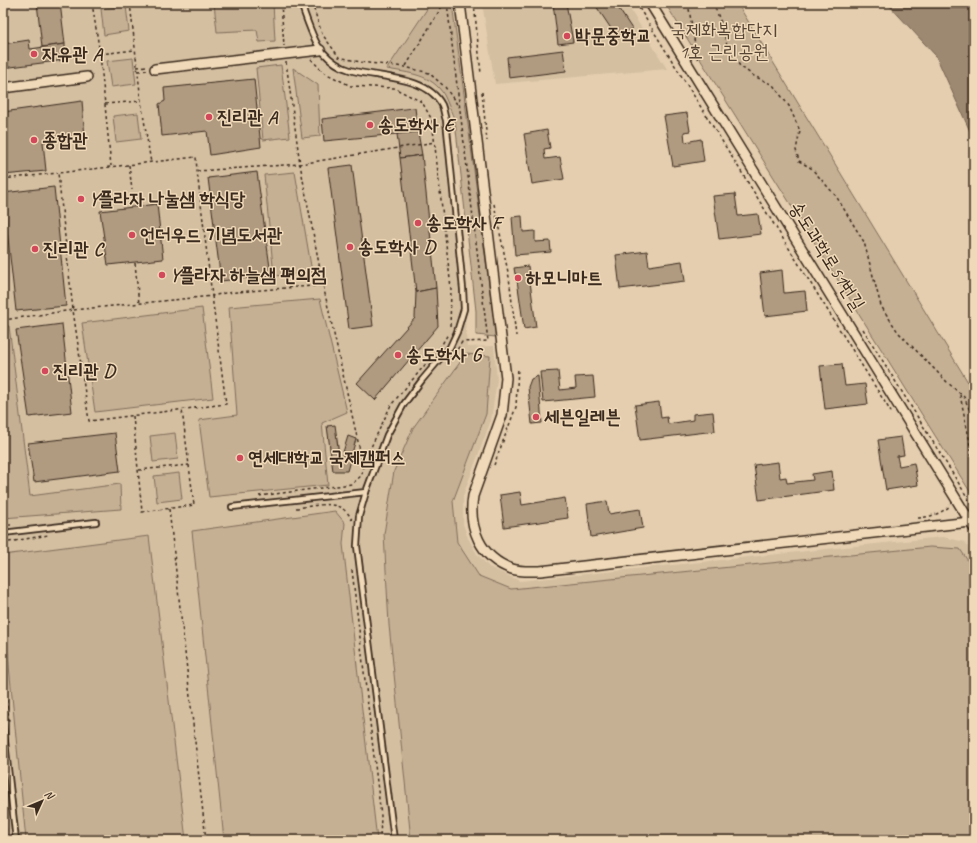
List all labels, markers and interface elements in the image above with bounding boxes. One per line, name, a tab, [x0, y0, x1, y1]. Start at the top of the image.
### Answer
park label: 국제화복합단지 1호 근린공원	[670, 18, 778, 64]
place label: 박문중학교	[575, 24, 651, 48]
marker: 박문중학교	[562, 31, 572, 41]
place label: 자유관 A	[42, 42, 103, 66]
marker: 자유관 A	[29, 49, 39, 59]
place label: 진리관 A	[217, 105, 278, 129]
marker: 진리관 A	[204, 112, 214, 122]
place label: 송도학사 E	[378, 113, 457, 137]
marker: 송도학사 E	[365, 120, 375, 130]
place label: 종합관	[42, 128, 89, 152]
marker: 종합관	[29, 135, 39, 145]
place label: Y플라자 나눌샘 학식당	[89, 187, 246, 211]
marker: Y플라자 나눌샘 학식당	[76, 194, 86, 204]
street label: 송도과학로51번길	[784, 197, 870, 315]
place label: 송도학사 F	[426, 211, 505, 235]
marker: 송도학사 F	[413, 218, 423, 228]
place label: 언더우드 기념도서관	[140, 223, 283, 247]
marker: 언더우드 기념도서관	[127, 230, 137, 240]
place label: 송도학사 D	[358, 235, 437, 259]
place label: 진리관 C	[43, 237, 105, 261]
marker: 송도학사 D	[345, 242, 355, 252]
marker: 진리관 C	[30, 244, 40, 254]
place label: Y플라자 하늘샘 편의점	[170, 263, 327, 287]
place label: 하모니마트	[526, 266, 602, 290]
marker: Y플라자 하늘샘 편의점	[157, 270, 167, 280]
marker: 하모니마트	[513, 273, 523, 283]
place label: 송도학사 G	[406, 343, 484, 367]
marker: 송도학사 G	[393, 350, 403, 360]
place label: 진리관 D	[53, 359, 116, 383]
marker: 진리관 D	[40, 366, 50, 376]
place label: 세븐일레븐	[544, 405, 620, 429]
marker: 세븐일레븐	[531, 412, 541, 422]
place label: 연세대학교 국제캠퍼스	[248, 446, 406, 470]
marker: 연세대학교 국제캠퍼스	[235, 453, 245, 463]
north arrow	[22, 781, 62, 821]
text: N	[42, 787, 58, 803]

